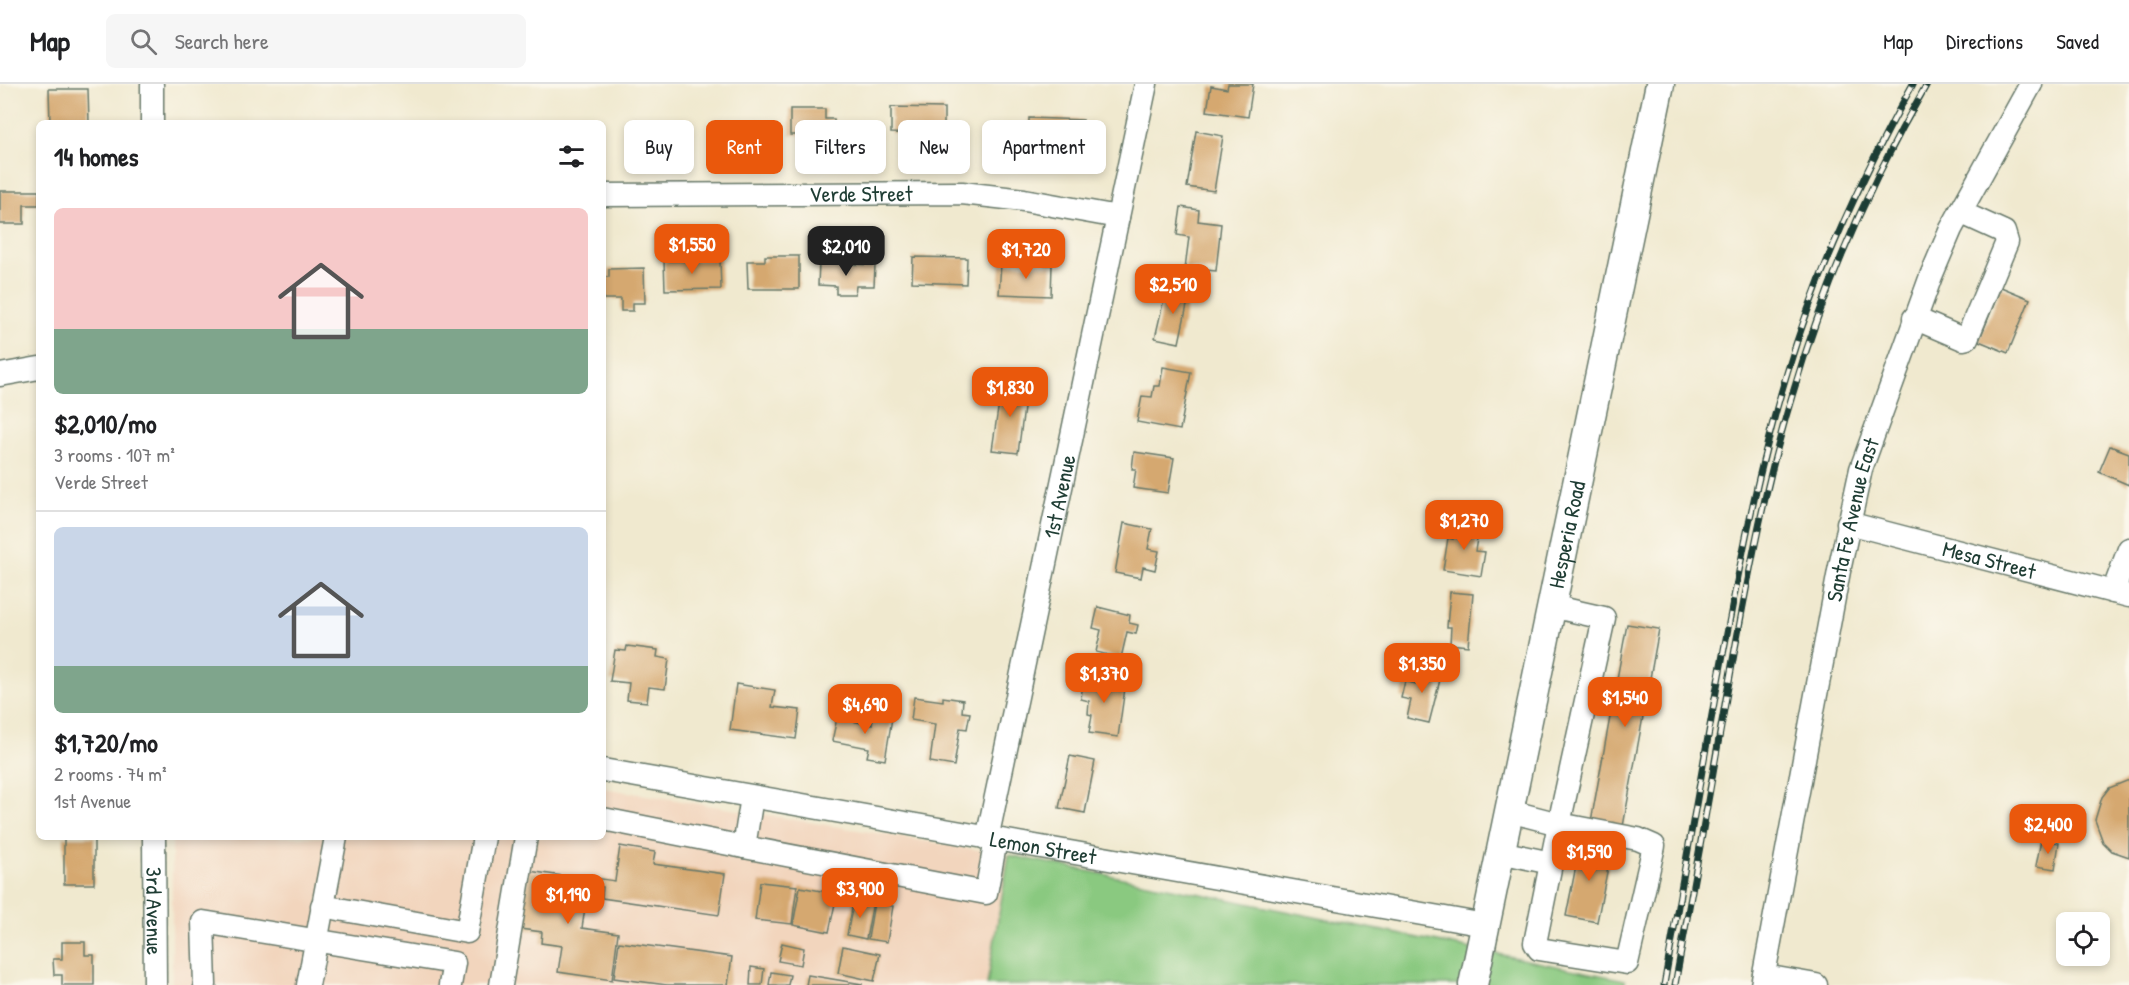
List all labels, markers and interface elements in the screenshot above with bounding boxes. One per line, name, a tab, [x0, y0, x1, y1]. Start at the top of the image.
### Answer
search box	[106, 14, 526, 68]
text: Map	[30, 22, 70, 60]
icon: search	[127, 25, 160, 58]
text: Search here	[175, 26, 269, 56]
text: Map	[1883, 27, 1913, 56]
text: Directions	[1946, 27, 2023, 56]
text: Saved	[2056, 27, 2099, 56]
chip: Buy	[624, 120, 694, 174]
chip: Rent	[706, 120, 783, 174]
chip: Filters	[795, 120, 886, 174]
chip: New	[898, 120, 970, 174]
chip: Apartment	[982, 120, 1106, 174]
text: 14 homes	[54, 139, 139, 174]
icon: filters	[555, 140, 588, 173]
street label: Verde Street	[809, 178, 913, 209]
pin: $1,550	[643, 224, 741, 275]
pin: $2,010	[797, 226, 895, 277]
pin: $1,720	[977, 229, 1075, 280]
text: $1,550	[668, 230, 716, 257]
text: $2,010	[822, 232, 870, 259]
text: $1,720	[1001, 235, 1051, 262]
icon: home	[267, 247, 375, 355]
pin: $2,510	[1124, 264, 1222, 315]
text: $2,510	[1149, 270, 1197, 297]
pin: $1,830	[961, 367, 1059, 418]
text: $1,830	[986, 373, 1034, 400]
text: $2,010/mo	[54, 406, 157, 441]
street label: Santa Fe Avenue East	[1819, 433, 1886, 604]
text: 3 rooms · 107 m²	[54, 441, 175, 468]
street label: 1st Avenue	[1036, 452, 1083, 541]
text: Verde Street	[54, 468, 148, 495]
street label: Hesperia Road	[1541, 478, 1592, 591]
pin: $1,270	[1415, 500, 1513, 551]
text: $1,270	[1439, 506, 1489, 533]
street label: Mesa Street	[1939, 533, 2040, 586]
icon: home	[267, 566, 375, 674]
pin: $1,350	[1373, 643, 1471, 694]
text: $1,350	[1398, 649, 1446, 676]
pin: $1,370	[1055, 653, 1153, 704]
text: $1,370	[1079, 659, 1129, 686]
pin: $1,540	[1576, 677, 1674, 728]
text: $1,540	[1602, 683, 1648, 710]
pin: $4,690	[816, 684, 914, 735]
text: $4,690	[842, 690, 888, 717]
text: $1,720/mo	[54, 725, 158, 760]
text: 2 rooms · 74 m²	[54, 760, 166, 787]
text: 1st Avenue	[54, 787, 131, 814]
pin: $2,400	[1999, 804, 2097, 855]
text: $2,400	[2024, 810, 2072, 837]
street label: Lemon Street	[988, 823, 1099, 871]
pin: $1,590	[1540, 831, 1638, 882]
text: $1,590	[1566, 837, 1612, 864]
street label: 3rd Avenue	[139, 867, 170, 955]
pin: $3,900	[811, 868, 909, 919]
pin: $1,190	[519, 874, 617, 925]
text: $3,900	[836, 874, 884, 901]
text: $1,190	[546, 880, 591, 907]
map controls	[2056, 912, 2110, 966]
button: locate	[2056, 912, 2110, 966]

